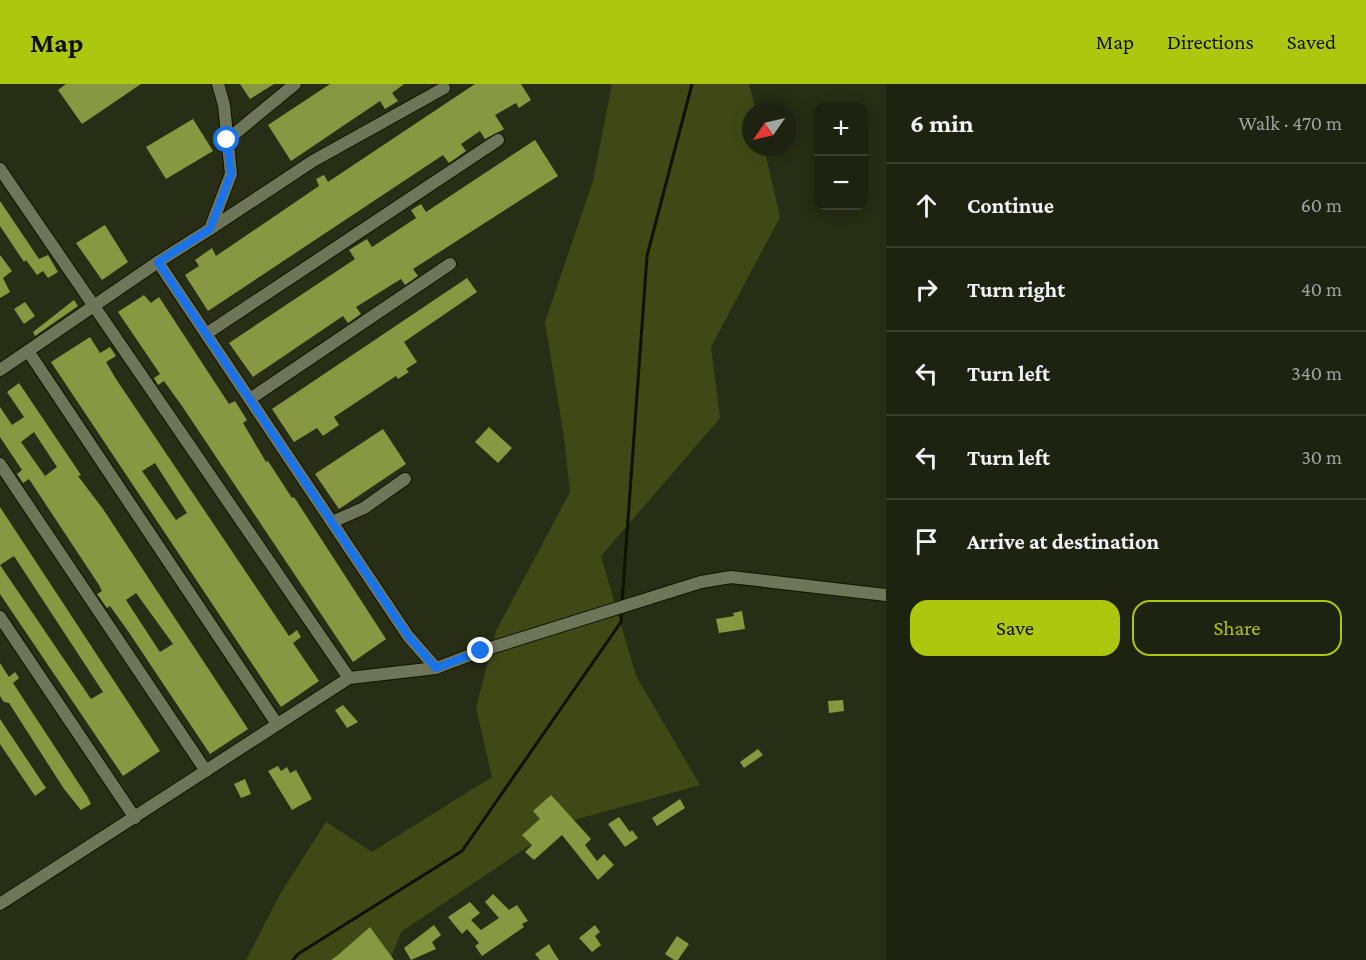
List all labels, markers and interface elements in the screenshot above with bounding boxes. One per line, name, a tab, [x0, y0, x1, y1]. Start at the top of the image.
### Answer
text: Map	[30, 27, 83, 58]
text: Map	[1096, 30, 1134, 54]
text: Directions	[1167, 30, 1254, 54]
text: Saved	[1287, 30, 1336, 54]
north arrow	[742, 102, 796, 156]
map controls	[814, 102, 868, 210]
button: +	[814, 102, 868, 156]
text: 6 min	[910, 109, 974, 138]
text: Walk · 470 m	[1238, 112, 1342, 134]
route start	[213, 126, 239, 152]
button: −	[814, 156, 868, 210]
icon: ahead	[910, 189, 943, 222]
text: Continue	[967, 193, 1054, 218]
text: 60 m	[1301, 194, 1342, 216]
icon: right	[910, 273, 943, 306]
text: Turn right	[967, 277, 1065, 302]
text: 40 m	[1301, 278, 1342, 300]
icon: left	[910, 357, 943, 390]
text: Turn left	[967, 361, 1050, 386]
text: 340 m	[1291, 362, 1342, 384]
icon: left	[910, 441, 943, 474]
text: Turn left	[967, 445, 1050, 470]
text: 30 m	[1301, 446, 1342, 468]
icon: arrive	[910, 525, 943, 558]
text: Arrive at destination	[967, 529, 1159, 554]
button: Save	[910, 600, 1120, 656]
button: Share	[1132, 600, 1342, 656]
route end	[467, 637, 493, 663]

